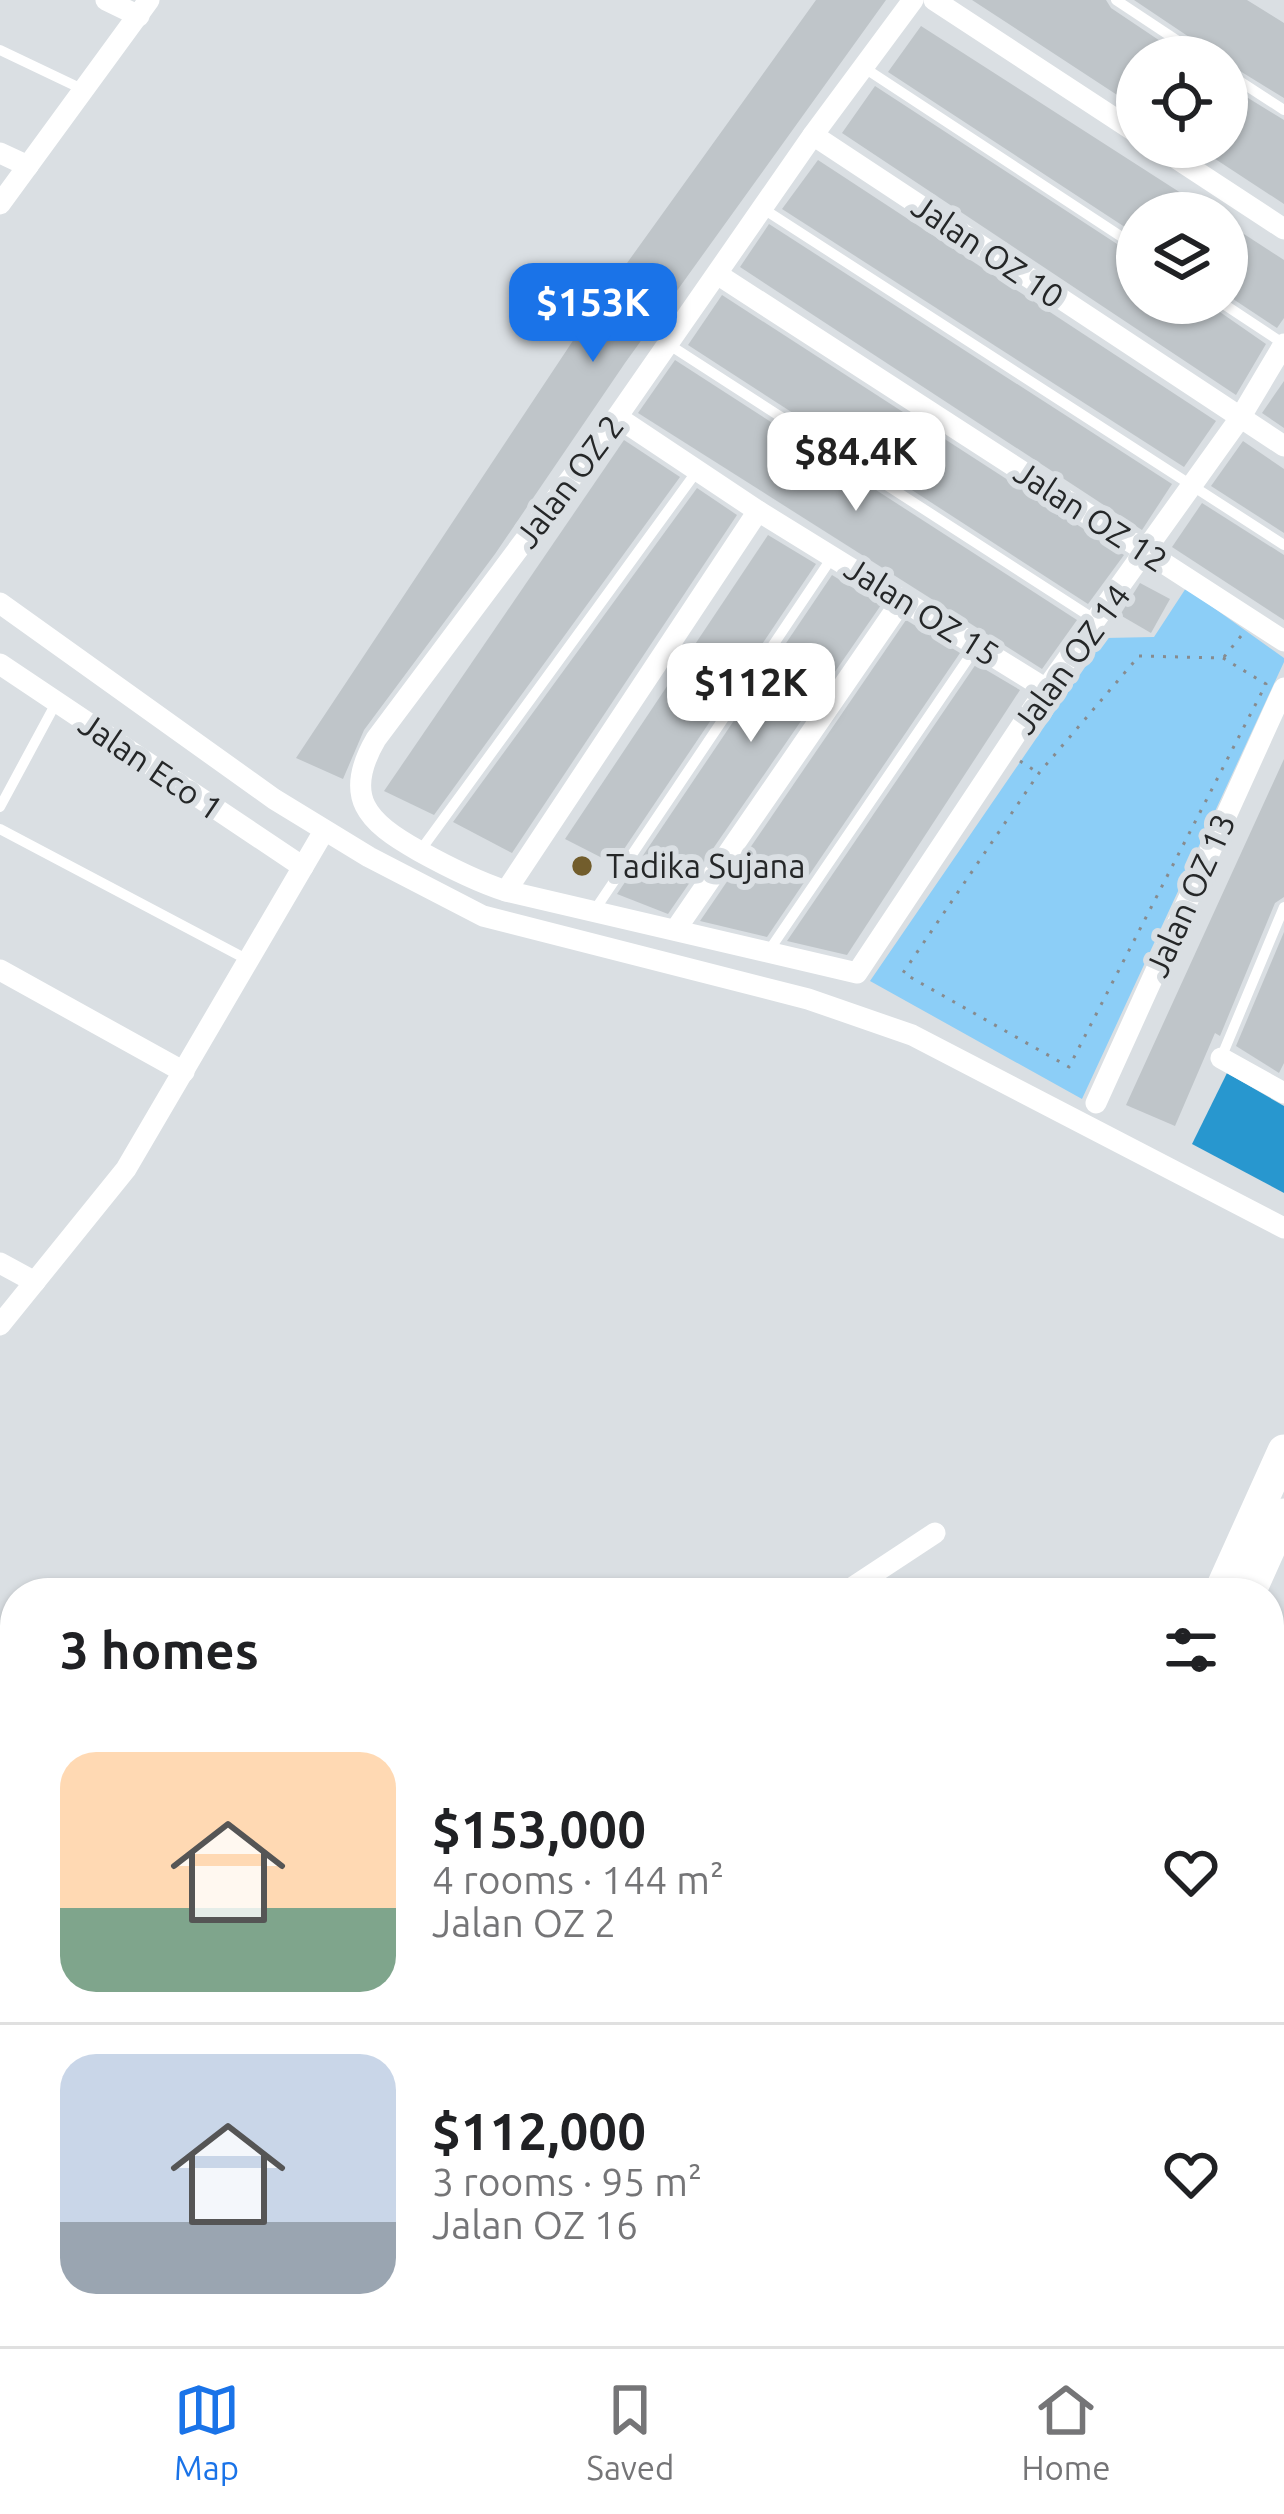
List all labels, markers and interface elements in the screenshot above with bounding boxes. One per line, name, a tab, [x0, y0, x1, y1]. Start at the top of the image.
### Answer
map controls	[1116, 36, 1248, 324]
button: locate	[1116, 36, 1248, 168]
street label: Jalan OZ 10	[906, 187, 1071, 315]
button: layers	[1116, 192, 1248, 324]
pin: $153K	[509, 263, 677, 365]
text: $153K	[536, 280, 650, 323]
street label: Jalan OZ 2	[507, 407, 630, 554]
pin: $84.4K	[758, 412, 954, 514]
text: $84.4K	[794, 429, 918, 472]
street label: Jalan OZ 12	[1008, 453, 1174, 579]
street label: Jalan OZ 15	[839, 549, 1006, 672]
street label: Jalan OZ 14	[1004, 577, 1137, 740]
pin: $112K	[667, 643, 835, 745]
text: $112K	[694, 660, 808, 703]
street label: Jalan Eco 1	[73, 704, 230, 827]
street label: Jalan OZ 13	[1137, 808, 1242, 982]
place label: Tadika Sujana	[606, 847, 805, 884]
marker: Tadika Sujana	[569, 853, 595, 879]
icon: filters	[1158, 1617, 1224, 1683]
text: 3 homes	[60, 1621, 259, 1679]
icon: home	[156, 1800, 300, 1944]
text: $153,000	[432, 1800, 646, 1858]
icon: heart	[1158, 1839, 1224, 1905]
text: 4 rooms · 144 m²	[432, 1858, 724, 1901]
text: Jalan OZ 2	[432, 1901, 616, 1944]
icon: home	[156, 2102, 300, 2246]
text: $112,000	[432, 2102, 646, 2160]
icon: heart	[1158, 2141, 1224, 2207]
text: 3 rooms · 95 m²	[432, 2160, 702, 2203]
text: Jalan OZ 16	[432, 2203, 638, 2246]
tab: Map	[174, 2377, 240, 2486]
tab: Saved	[587, 2377, 674, 2486]
tab: Home	[1021, 2377, 1110, 2486]

